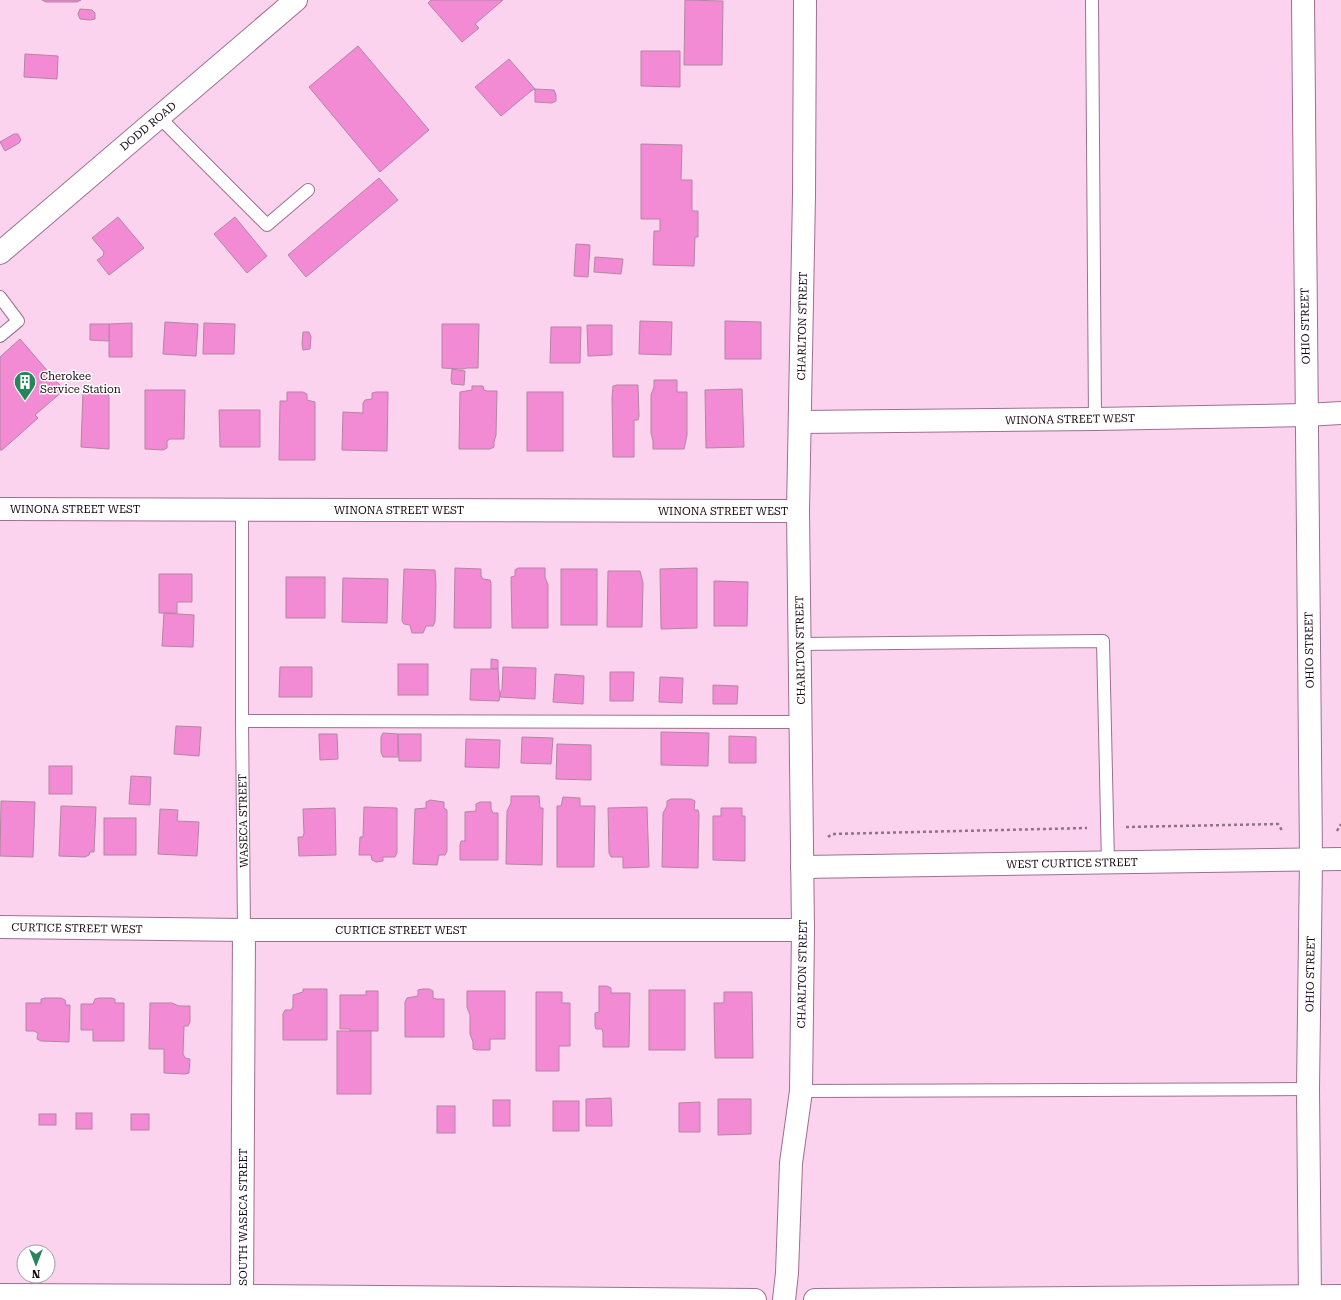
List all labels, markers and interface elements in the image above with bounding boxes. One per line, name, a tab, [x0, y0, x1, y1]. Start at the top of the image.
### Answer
street label: DODD ROAD	[118, 99, 179, 154]
street label: CHARLTON STREET	[795, 271, 810, 381]
street label: OHIO STREET	[1298, 288, 1313, 364]
building icon: Cherokee Service Station	[12, 369, 38, 402]
place label: Cherokee Service Station	[40, 370, 121, 396]
street label: WINONA STREET WEST	[1005, 412, 1135, 427]
street label: WINONA STREET WEST	[10, 503, 140, 516]
street label: WINONA STREET WEST	[334, 504, 464, 517]
street label: WINONA STREET WEST	[658, 505, 788, 518]
street label: CHARLTON STREET	[793, 595, 808, 705]
street label: OHIO STREET	[1302, 612, 1317, 688]
street label: WASECA STREET	[236, 774, 251, 868]
street label: WEST CURTICE STREET	[1006, 856, 1138, 871]
street label: CHARLTON STREET	[795, 919, 810, 1029]
street label: CURTICE STREET WEST	[11, 921, 143, 936]
street label: CURTICE STREET WEST	[335, 924, 467, 937]
street label: OHIO STREET	[1303, 936, 1318, 1012]
street label: SOUTH WASECA STREET	[237, 1148, 250, 1286]
north arrow	[16, 1244, 56, 1284]
text: N	[31, 1267, 40, 1280]

